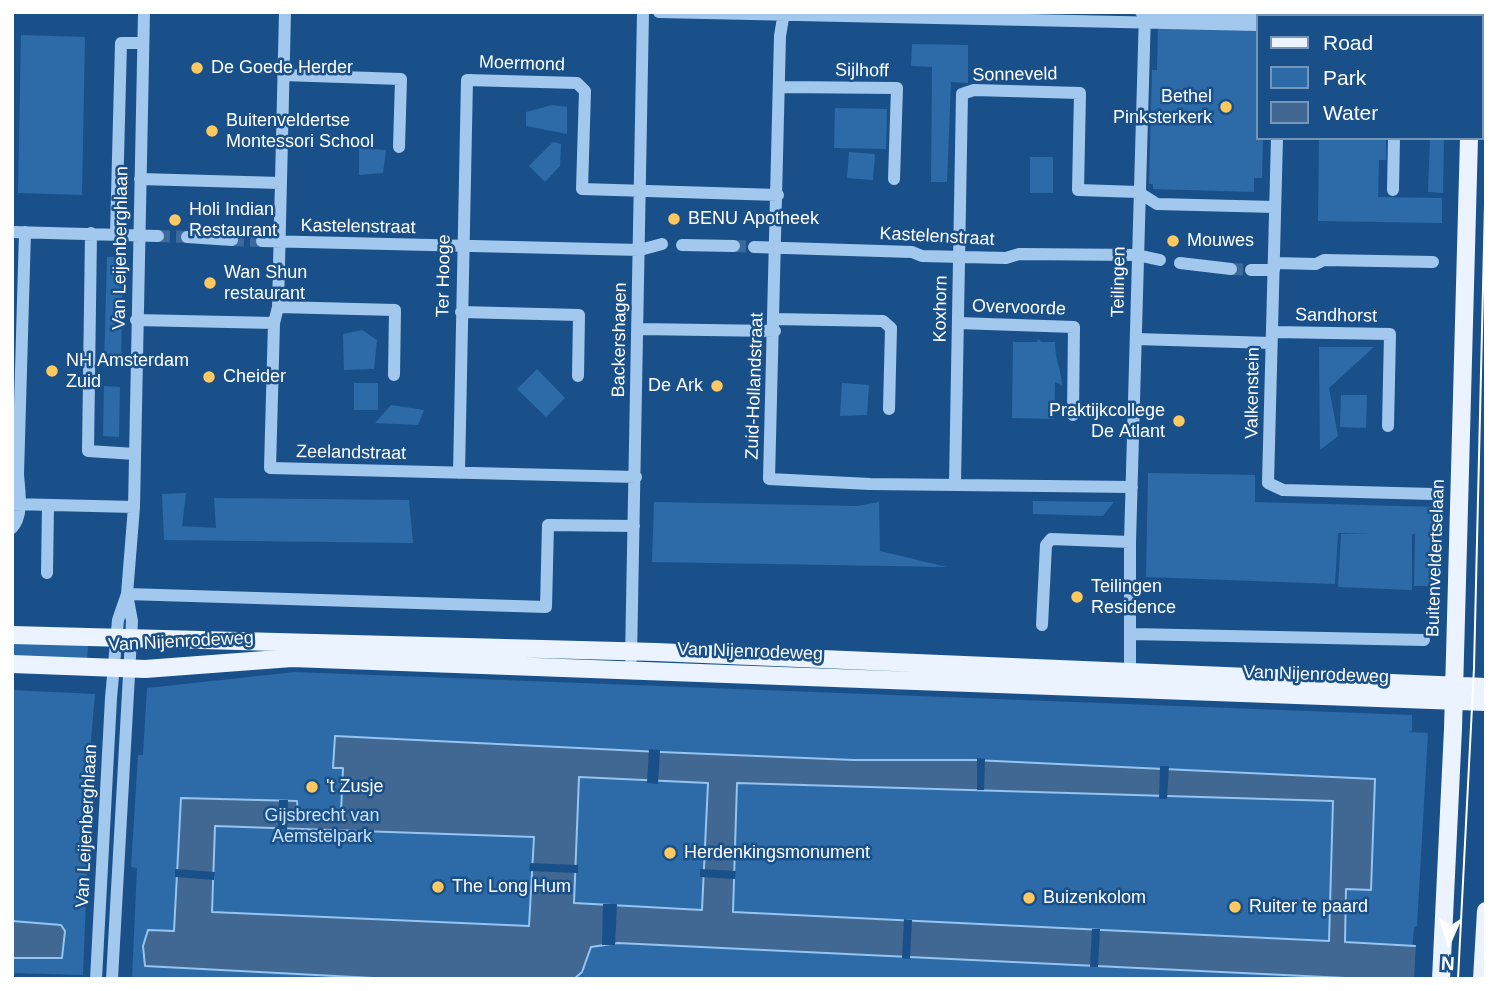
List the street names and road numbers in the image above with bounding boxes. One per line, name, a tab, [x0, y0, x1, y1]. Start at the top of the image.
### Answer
street label: Moermond	[479, 52, 565, 76]
street label: Sijlhoff	[835, 60, 889, 82]
street label: Sonneveld	[972, 63, 1058, 87]
street label: Van Leijenberghlaan	[109, 166, 133, 330]
street label: Kastelenstraat	[300, 215, 416, 239]
street label: Kastelenstraat	[879, 223, 995, 251]
street label: Ter Hooge	[432, 234, 456, 318]
street label: Teilingen	[1108, 246, 1130, 318]
street label: Koxhorn	[930, 275, 952, 343]
street label: Backershagen	[608, 282, 632, 398]
street label: Overvoorde	[972, 296, 1066, 320]
street label: Sandhorst	[1295, 304, 1377, 328]
street label: Zuid-Hollandstraat	[742, 312, 768, 460]
street label: Valkenstein	[1241, 347, 1265, 439]
street label: Zeelandstraat	[296, 441, 406, 465]
street label: Buitenveldertselaan	[1422, 479, 1450, 637]
street label: Van Nijenrodeweg	[108, 627, 254, 657]
street label: Van Nijenrodeweg	[677, 639, 823, 665]
street label: Van Nijenrodeweg	[1243, 662, 1389, 688]
street label: Van Leijenberghlaan	[72, 744, 102, 908]

